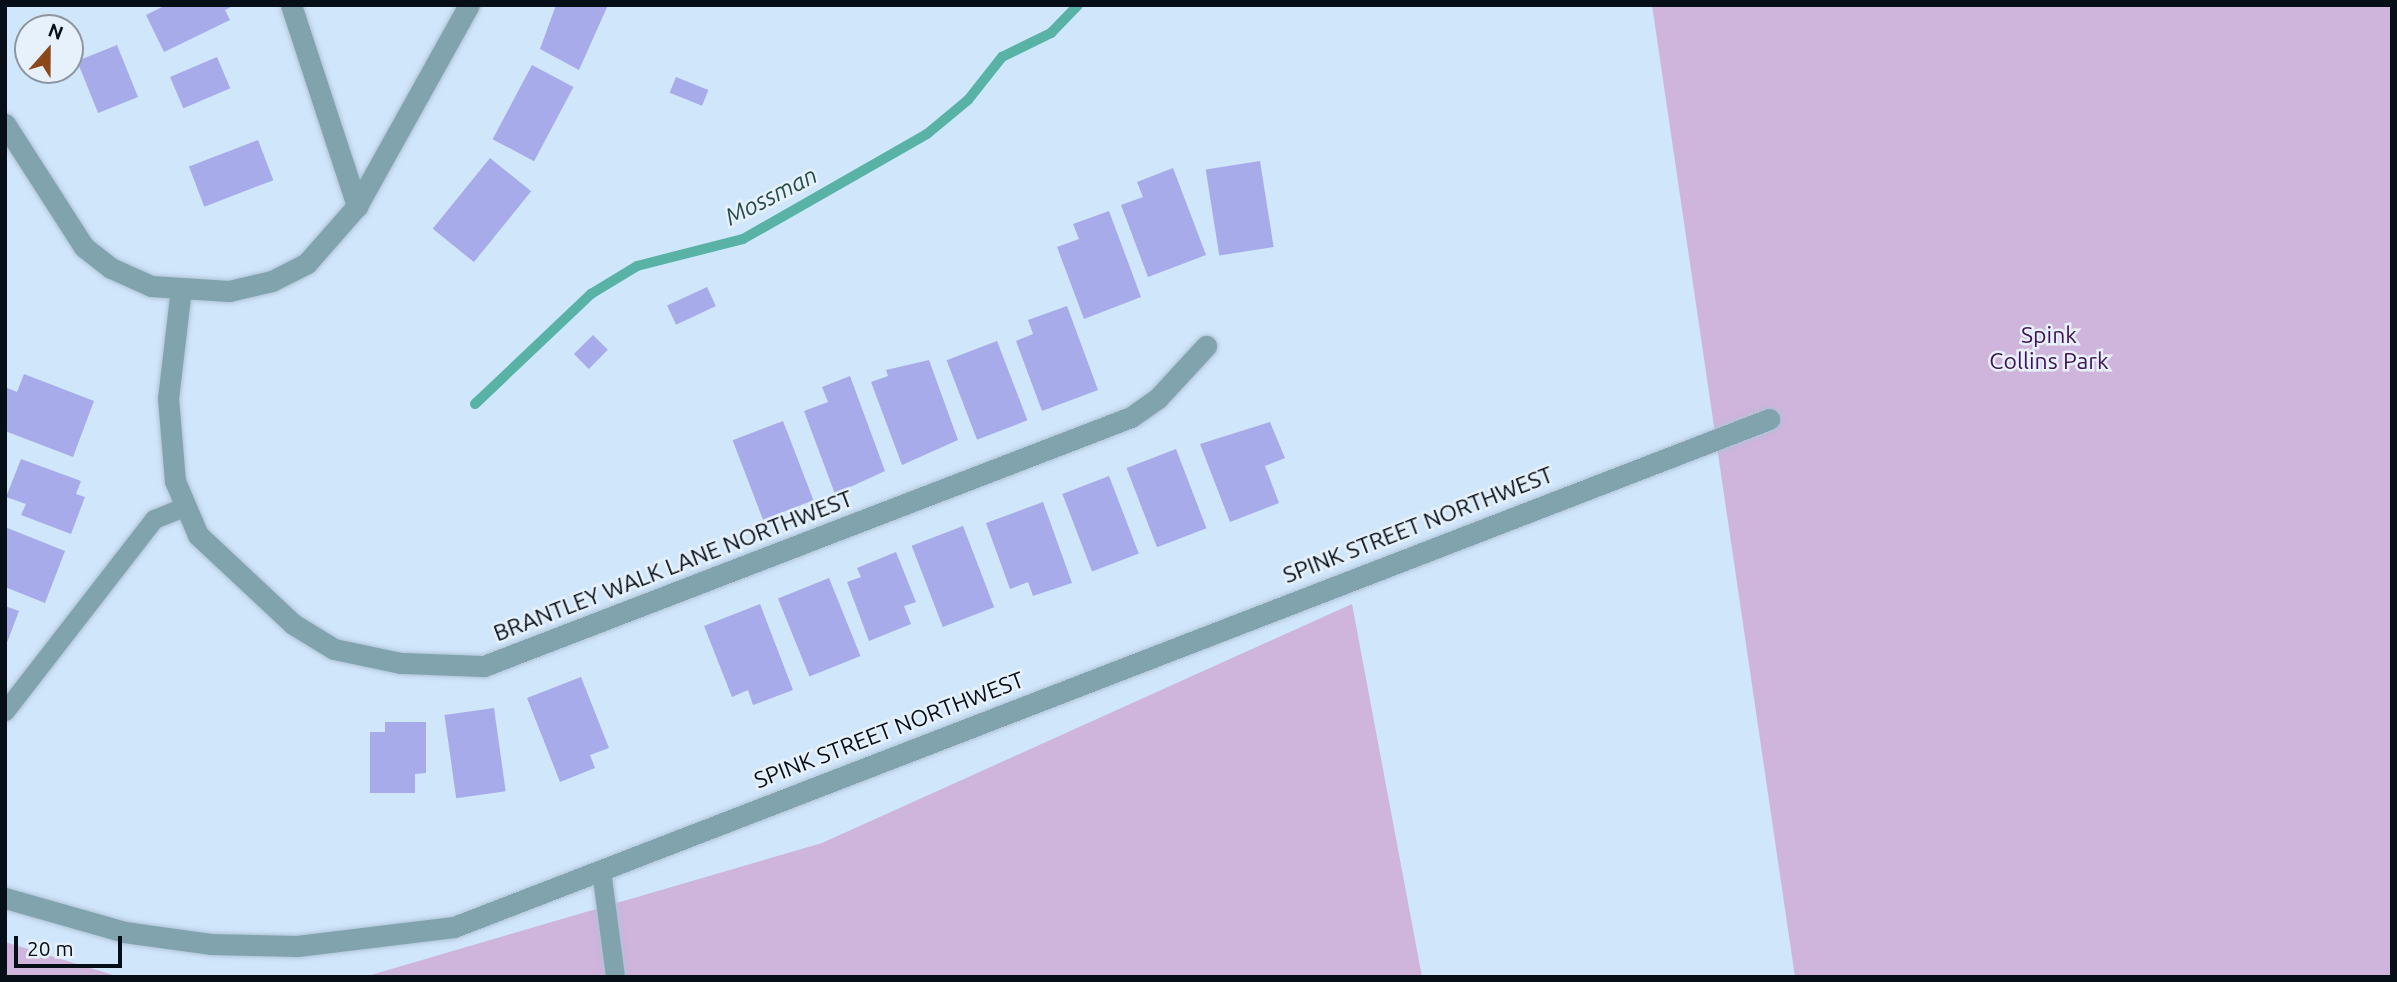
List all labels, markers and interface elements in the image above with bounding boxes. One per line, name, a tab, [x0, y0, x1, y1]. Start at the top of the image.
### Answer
north arrow	[14, 14, 84, 84]
text: N	[45, 18, 66, 44]
water label: Mossman	[720, 161, 822, 231]
park label: Spink Collins Park	[1989, 321, 2109, 375]
street label: SPINK STREET NORTHWEST	[1279, 461, 1557, 589]
street label: BRANTLEY WALK LANE NORTHWEST	[490, 485, 856, 647]
street label: SPINK STREET NORTHWEST	[750, 666, 1028, 794]
scale bar	[18, 922, 126, 966]
text: 20 m	[27, 936, 74, 960]

